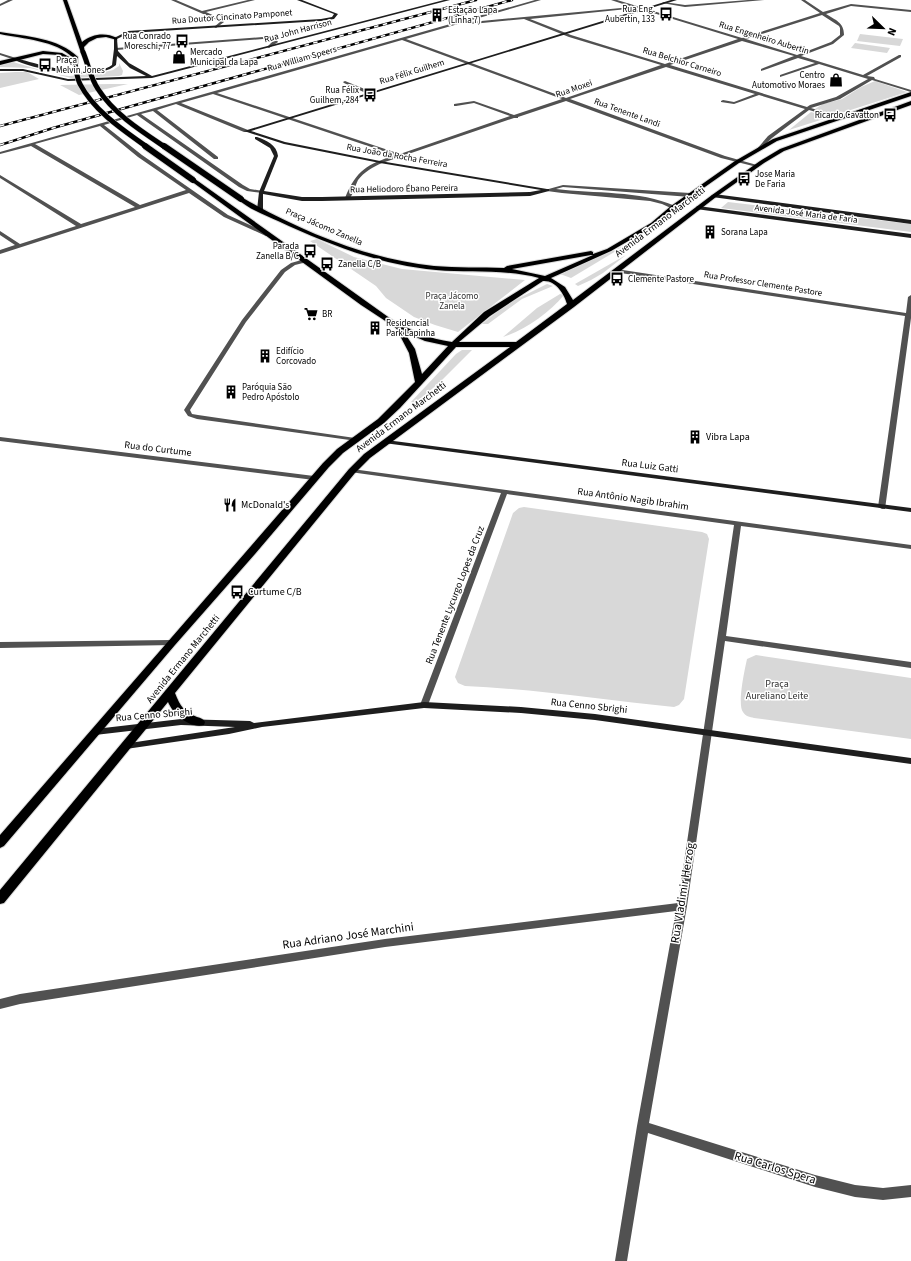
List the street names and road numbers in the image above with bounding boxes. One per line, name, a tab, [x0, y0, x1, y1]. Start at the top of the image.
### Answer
street label: Rua Doutor Cincinato Pamponet	[171, 6, 293, 28]
street label: Rua John Harrison	[263, 16, 333, 46]
street label: Rua Engenheiro Aubertin	[717, 18, 811, 58]
street label: Rua William Speers	[266, 43, 339, 75]
street label: Rua Belchior Carneiro	[641, 44, 723, 80]
street label: Rua Félix Guilhem	[378, 56, 446, 88]
street label: Rua Moxei	[554, 77, 594, 101]
street label: Rua Tenente Landi	[592, 95, 662, 131]
street label: Rua João da Rocha Ferreira	[346, 141, 448, 171]
street label: Rua Heliodoro Ébano Pereira	[350, 182, 458, 196]
street label: Avenida Ermano Marchetti	[612, 183, 708, 261]
street label: Avenida José Maria de Faria	[754, 201, 858, 227]
street label: Praça Jácomo Zanella	[284, 205, 364, 249]
street label: Rua Professor Clemente Pastore	[703, 268, 824, 300]
street label: Avenida Ermano Marchetti	[353, 378, 449, 456]
street label: Rua do Curtume	[124, 438, 193, 460]
street label: Rua Luiz Gatti	[621, 456, 679, 476]
street label: Rua Antônio Nagib Ibrahim	[576, 484, 690, 514]
street label: Rua Tenente Lycurgo Lopes da Cruz	[422, 524, 488, 666]
street label: Avenida Ermano Marchetti	[143, 612, 223, 706]
street label: Rua Cenno Sbrighi	[550, 695, 628, 717]
street label: Rua Cenno Sbrighi	[115, 705, 193, 725]
street label: Rua Vladimir Herzog	[667, 841, 699, 945]
street label: Rua Adriano José Marchini	[281, 918, 415, 954]
street label: Rua Carlos Spera	[732, 1147, 818, 1189]

